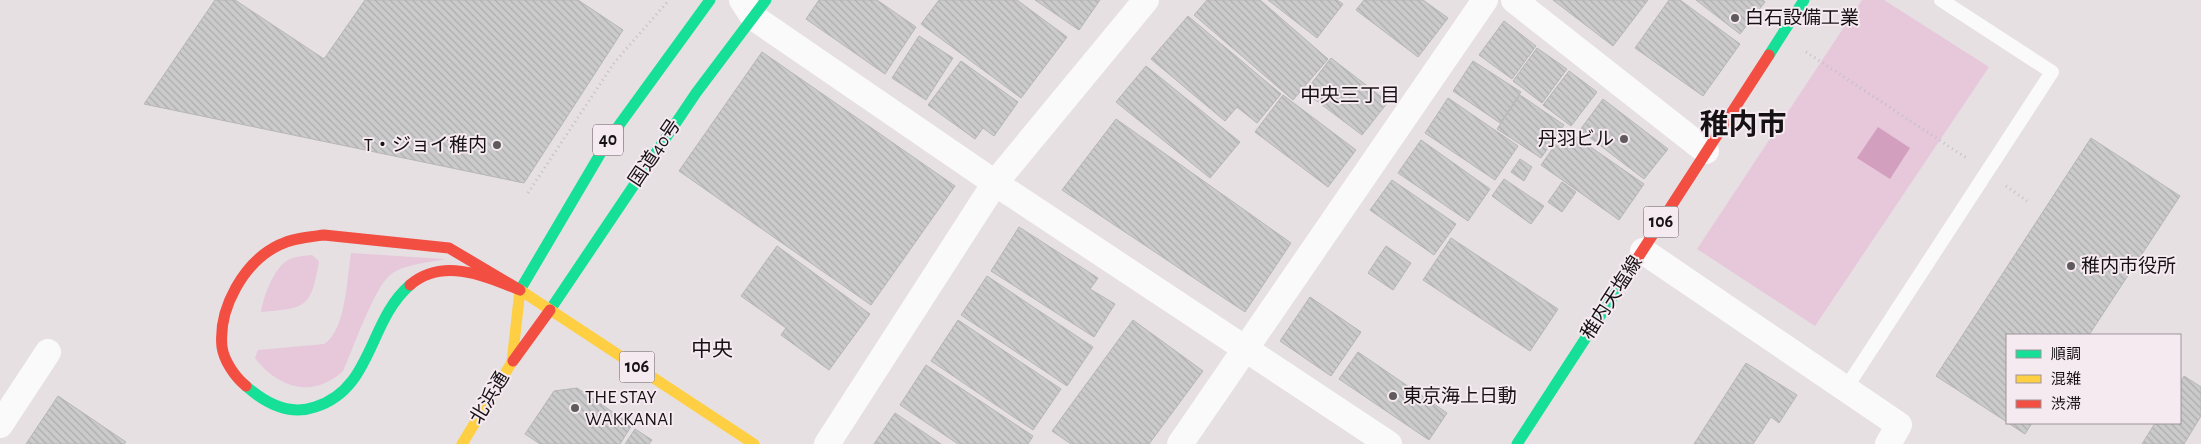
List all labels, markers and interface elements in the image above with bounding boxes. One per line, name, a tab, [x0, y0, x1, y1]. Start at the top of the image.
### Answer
place label: 白石設備工業	[1745, 7, 1859, 28]
marker: 白石設備工業	[1729, 12, 1741, 24]
district label: 中央三丁目	[1300, 85, 1400, 106]
district label: 稚内市	[1699, 109, 1787, 140]
street label: 国道40号	[625, 116, 684, 190]
road number: 40	[593, 124, 623, 156]
place label: 丹羽ビル	[1538, 129, 1614, 149]
marker: 丹羽ビル	[1618, 133, 1630, 145]
place label: T・ジョイ稚内	[364, 134, 487, 155]
marker: T・ジョイ稚内	[491, 139, 503, 151]
road number: 106	[1644, 206, 1678, 238]
street label: 稚内天塩線	[1576, 252, 1646, 343]
place label: 稚内市役所	[2081, 255, 2176, 276]
marker: 稚内市役所	[2065, 260, 2077, 272]
legend	[2006, 334, 2181, 424]
district label: 中央	[691, 338, 733, 360]
text: 順調	[2051, 347, 2081, 362]
road number: 106	[620, 352, 654, 382]
street label: 北浜通	[466, 368, 513, 427]
text: 混雑	[2051, 371, 2081, 387]
place label: 東京海上日動	[1403, 386, 1517, 406]
place label: THE STAY WAKKANAI	[585, 388, 673, 429]
marker: 東京海上日動	[1387, 390, 1399, 402]
text: 渋滞	[2051, 396, 2081, 412]
marker: THE STAY WAKKANAI	[569, 402, 581, 414]

